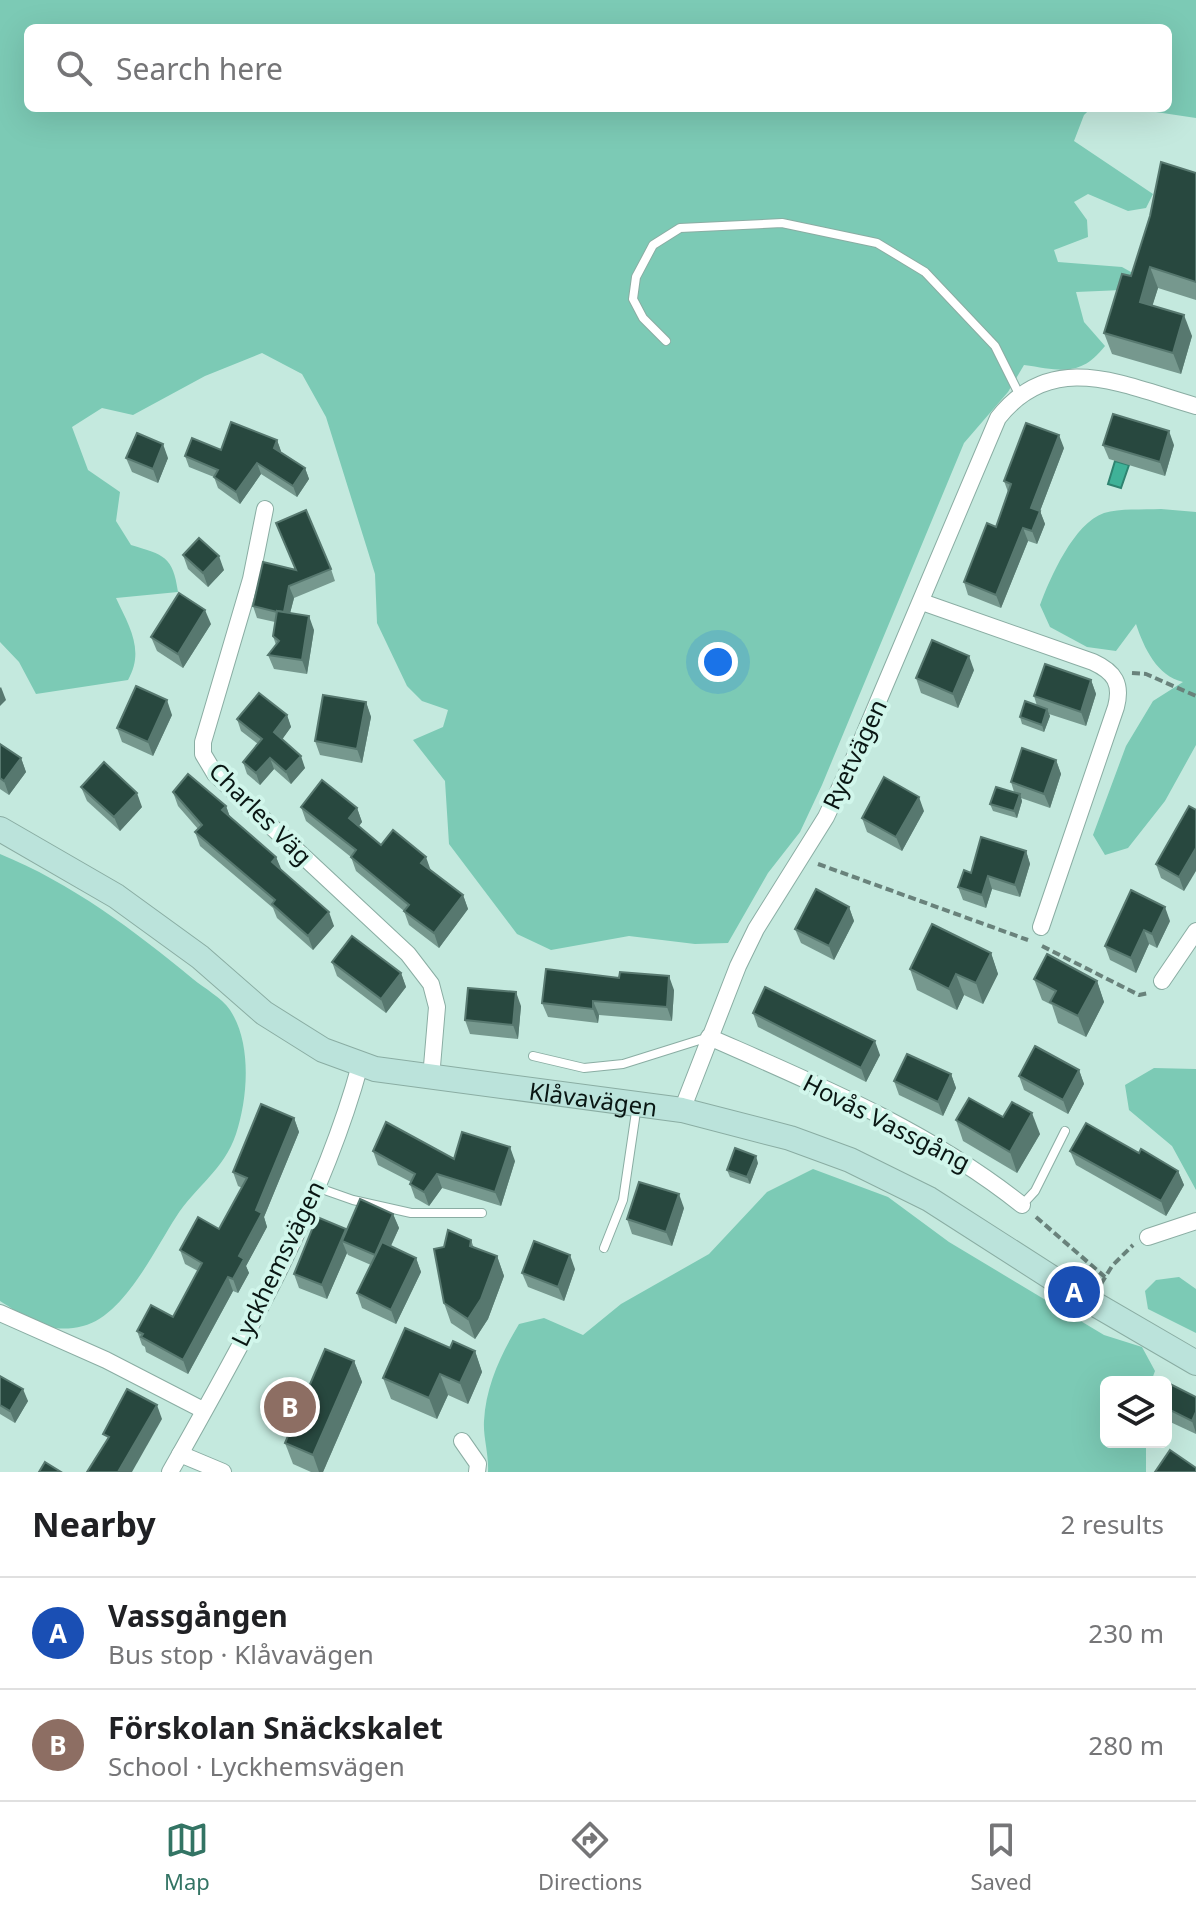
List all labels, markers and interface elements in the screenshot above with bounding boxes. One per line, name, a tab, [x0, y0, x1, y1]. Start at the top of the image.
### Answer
search box	[24, 24, 1172, 112]
icon: search	[52, 46, 96, 90]
text: Search here	[116, 48, 283, 89]
your location	[698, 642, 738, 682]
street label: Ryetvägen	[814, 693, 894, 815]
street label: Charles Väg	[202, 754, 320, 872]
street label: Hovås Vassgång	[798, 1066, 976, 1178]
street label: Klåvavägen	[527, 1073, 659, 1123]
street label: Lyckhemsvägen	[223, 1175, 331, 1351]
pin: A	[1048, 1262, 1100, 1322]
map controls	[1100, 1376, 1172, 1448]
button: layers	[1100, 1376, 1172, 1448]
pin: B	[264, 1377, 316, 1437]
text: Nearby	[32, 1501, 156, 1547]
text: 2 results	[1060, 1506, 1164, 1542]
text: Vassgången	[108, 1595, 288, 1636]
text: A	[49, 1615, 67, 1651]
text: 230 m	[1088, 1615, 1164, 1651]
text: Bus stop · Klåvavägen	[108, 1636, 374, 1672]
text: Förskolan Snäckskalet	[108, 1707, 443, 1748]
text: B	[49, 1727, 67, 1763]
text: 280 m	[1088, 1727, 1164, 1763]
text: School · Lyckhemsvägen	[108, 1748, 405, 1784]
tab: Map	[164, 1818, 210, 1896]
tab: Directions	[538, 1818, 642, 1896]
tab: Saved	[970, 1818, 1032, 1896]

